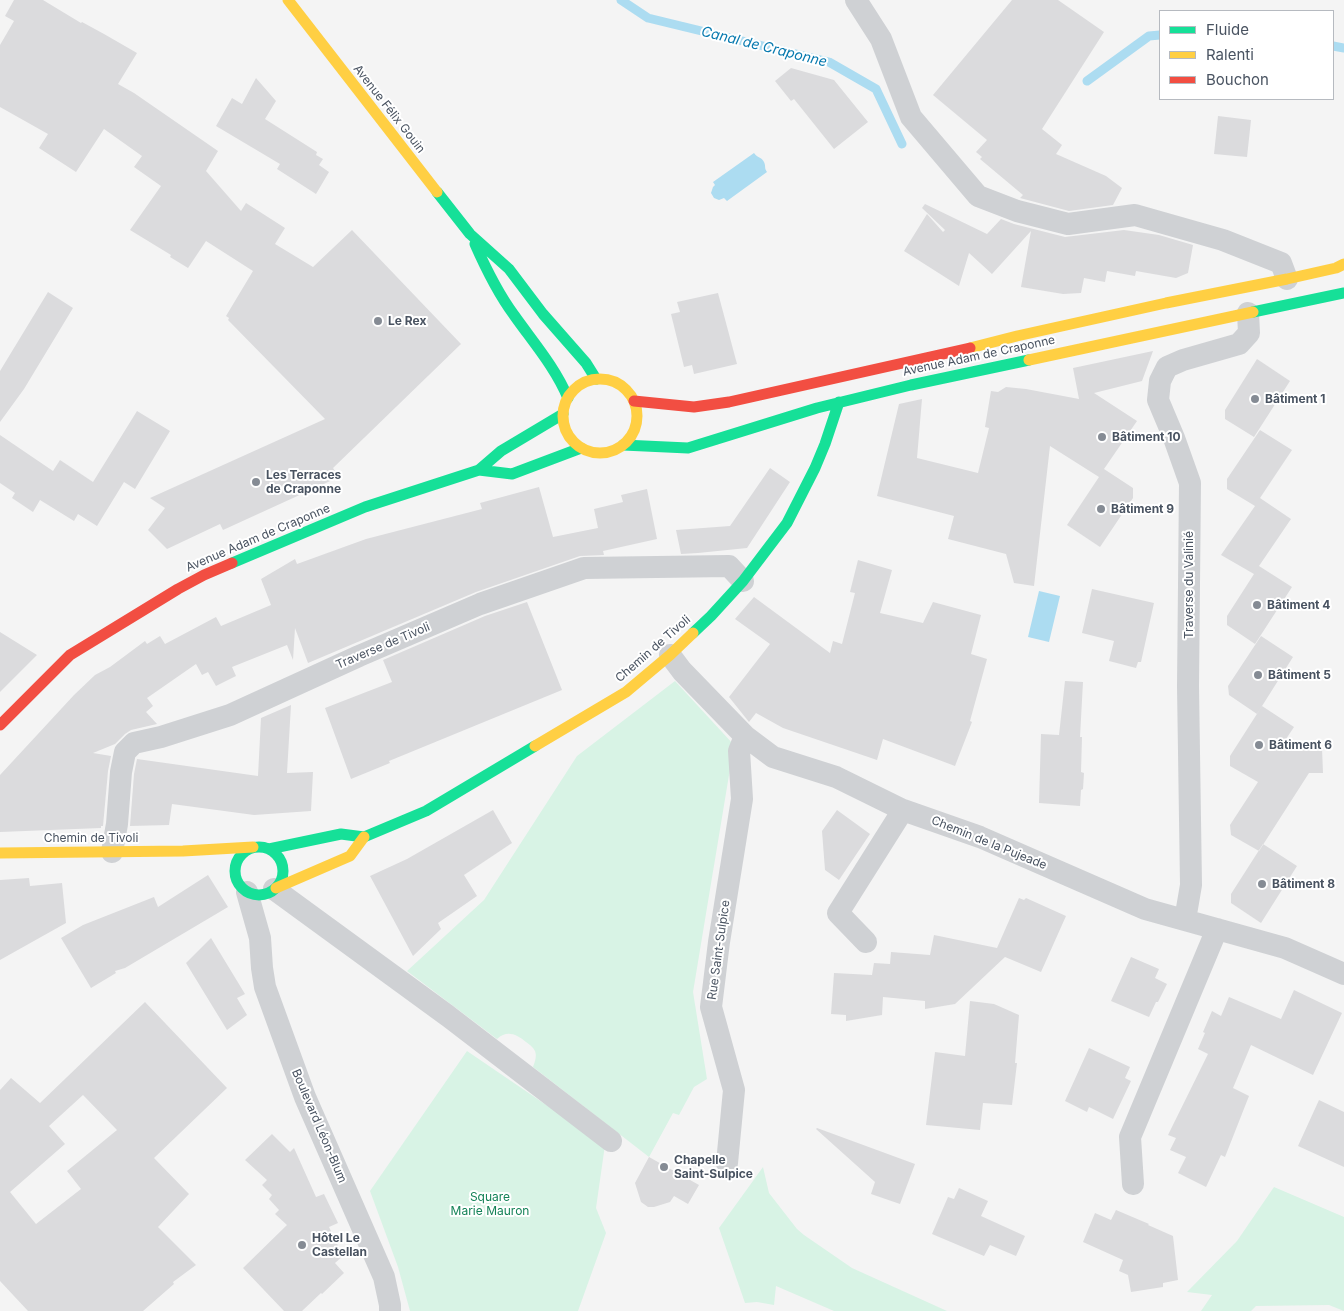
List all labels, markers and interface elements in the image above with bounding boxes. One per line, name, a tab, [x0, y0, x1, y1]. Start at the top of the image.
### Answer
legend	[1159, 10, 1334, 100]
text: Fluide	[1206, 20, 1249, 39]
water label: Canal de Craponne	[699, 23, 829, 71]
text: Ralenti	[1206, 45, 1254, 64]
street label: Avenue Félix Gouin	[350, 62, 428, 156]
text: Bouchon	[1206, 70, 1269, 89]
place label: Le Rex	[388, 314, 426, 328]
marker: Le Rex	[372, 315, 384, 327]
street label: Avenue Adam de Craponne	[902, 333, 1056, 379]
place label: Bâtiment 1	[1265, 392, 1326, 406]
marker: Bâtiment 1	[1249, 393, 1261, 405]
place label: Bâtiment 10	[1112, 430, 1181, 444]
marker: Bâtiment 10	[1096, 431, 1108, 443]
place label: Les Terraces de Craponne	[266, 468, 341, 496]
marker: Les Terraces de Craponne	[250, 476, 262, 488]
street label: Avenue Adam de Craponne	[184, 501, 332, 575]
place label: Bâtiment 9	[1111, 502, 1174, 516]
marker: Bâtiment 9	[1095, 503, 1107, 515]
street label: Traverse du Valinié	[1182, 531, 1196, 639]
place label: Bâtiment 4	[1267, 598, 1330, 612]
marker: Bâtiment 4	[1251, 599, 1263, 611]
street label: Chemin de Tivoli	[613, 613, 693, 685]
street label: Traverse de Tivoli	[334, 620, 432, 672]
place label: Bâtiment 5	[1268, 668, 1331, 682]
marker: Bâtiment 5	[1252, 669, 1264, 681]
place label: Bâtiment 6	[1269, 738, 1332, 752]
marker: Bâtiment 6	[1253, 739, 1265, 751]
street label: Chemin de la Pujeade	[929, 813, 1049, 873]
street label: Chemin de Tivoli	[44, 831, 138, 845]
place label: Bâtiment 8	[1272, 877, 1335, 891]
marker: Bâtiment 8	[1256, 878, 1268, 890]
street label: Rue Saint-Sulpice	[705, 899, 733, 1001]
street label: Boulevard Léon-Blum	[288, 1067, 350, 1185]
place label: Chapelle Saint-Sulpice	[674, 1153, 753, 1181]
marker: Chapelle Saint-Sulpice	[658, 1161, 670, 1173]
park label: Square Marie Mauron	[451, 1190, 529, 1218]
place label: Hôtel Le Castellan	[312, 1231, 367, 1259]
marker: Hôtel Le Castellan	[296, 1239, 308, 1251]

